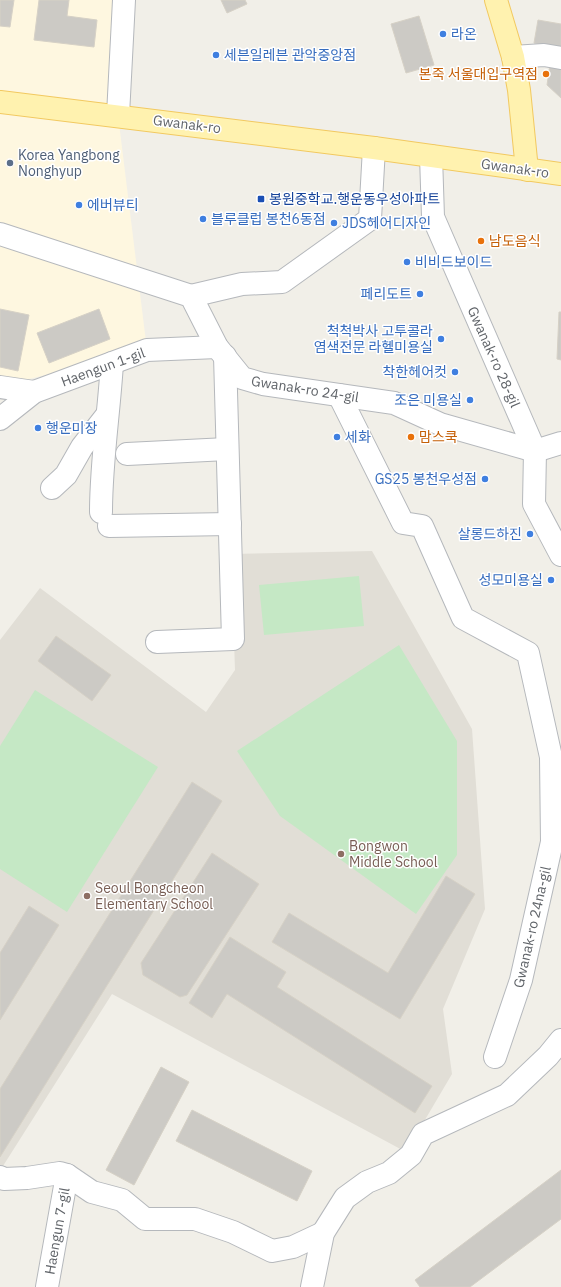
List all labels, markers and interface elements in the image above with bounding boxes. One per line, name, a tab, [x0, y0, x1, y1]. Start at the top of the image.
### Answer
place label: 라온	[451, 25, 477, 43]
marker: 라온	[438, 29, 448, 39]
place label: 세븐일레븐 관악중앙점	[224, 46, 356, 64]
marker: 세븐일레븐 관악중앙점	[211, 50, 221, 60]
place label: 본죽 서울대입구역점	[419, 65, 538, 83]
marker: 본죽 서울대입구역점	[541, 69, 551, 79]
street label: Gwanak-ro	[152, 111, 222, 137]
place label: Korea Yangbong Nonghyup	[18, 146, 120, 180]
street label: Gwanak-ro	[480, 154, 550, 182]
marker: Korea Yangbong Nonghyup	[5, 158, 15, 168]
place label: 봉원중학교.행운동우성아파트	[269, 190, 440, 208]
marker: 봉원중학교.행운동우성아파트	[256, 194, 266, 204]
place label: 에버뷰티	[87, 196, 139, 214]
marker: 에버뷰티	[74, 200, 84, 210]
place label: 블루클럽 봉천6동점	[211, 210, 326, 228]
marker: 블루클럽 봉천6동점	[198, 214, 208, 224]
place label: JDS헤어디자인	[342, 214, 431, 232]
marker: JDS헤어디자인	[329, 218, 339, 228]
place label: 남도음식	[489, 232, 541, 250]
marker: 남도음식	[476, 236, 486, 246]
place label: 비비드보이드	[415, 253, 492, 271]
marker: 비비드보이드	[402, 257, 412, 267]
place label: 페리도트	[360, 285, 412, 303]
marker: 페리도트	[415, 289, 425, 299]
street label: Gwanak-ro 28-gil	[464, 304, 524, 411]
place label: 척척박사 고투콜라 염색전문 라헬미용실	[314, 322, 433, 356]
marker: 척척박사 고투콜라 염색전문 라헬미용실	[436, 334, 446, 344]
street label: Haengun 1-gil	[58, 343, 148, 391]
place label: 착한헤어컷	[383, 363, 447, 381]
marker: 착한헤어컷	[450, 367, 460, 377]
street label: Gwanak-ro 24-gil	[250, 372, 360, 406]
place label: 조은 미용실	[394, 391, 462, 409]
marker: 조은 미용실	[465, 395, 475, 405]
place label: 행운미장	[46, 419, 98, 437]
marker: 행운미장	[33, 423, 43, 433]
place label: 세화	[345, 428, 371, 446]
place label: 맘스쿡	[419, 428, 458, 446]
marker: 세화	[332, 432, 342, 442]
marker: 맘스쿡	[406, 432, 416, 442]
place label: GS25 봉천우성점	[375, 470, 477, 488]
marker: GS25 봉천우성점	[480, 474, 490, 484]
place label: 살롱드하진	[458, 525, 522, 543]
marker: 살롱드하진	[525, 529, 535, 539]
place label: 성모미용실	[479, 571, 543, 589]
marker: 성모미용실	[546, 575, 556, 585]
place label: Bongwon Middle School	[349, 837, 438, 871]
marker: Bongwon Middle School	[336, 849, 346, 859]
street label: Gwanak-ro 24na-gil	[509, 864, 555, 990]
place label: Seoul Bongcheon Elementary School	[95, 879, 213, 913]
marker: Seoul Bongcheon Elementary School	[82, 891, 92, 901]
street label: Haengun 7-gil	[40, 1186, 74, 1276]

